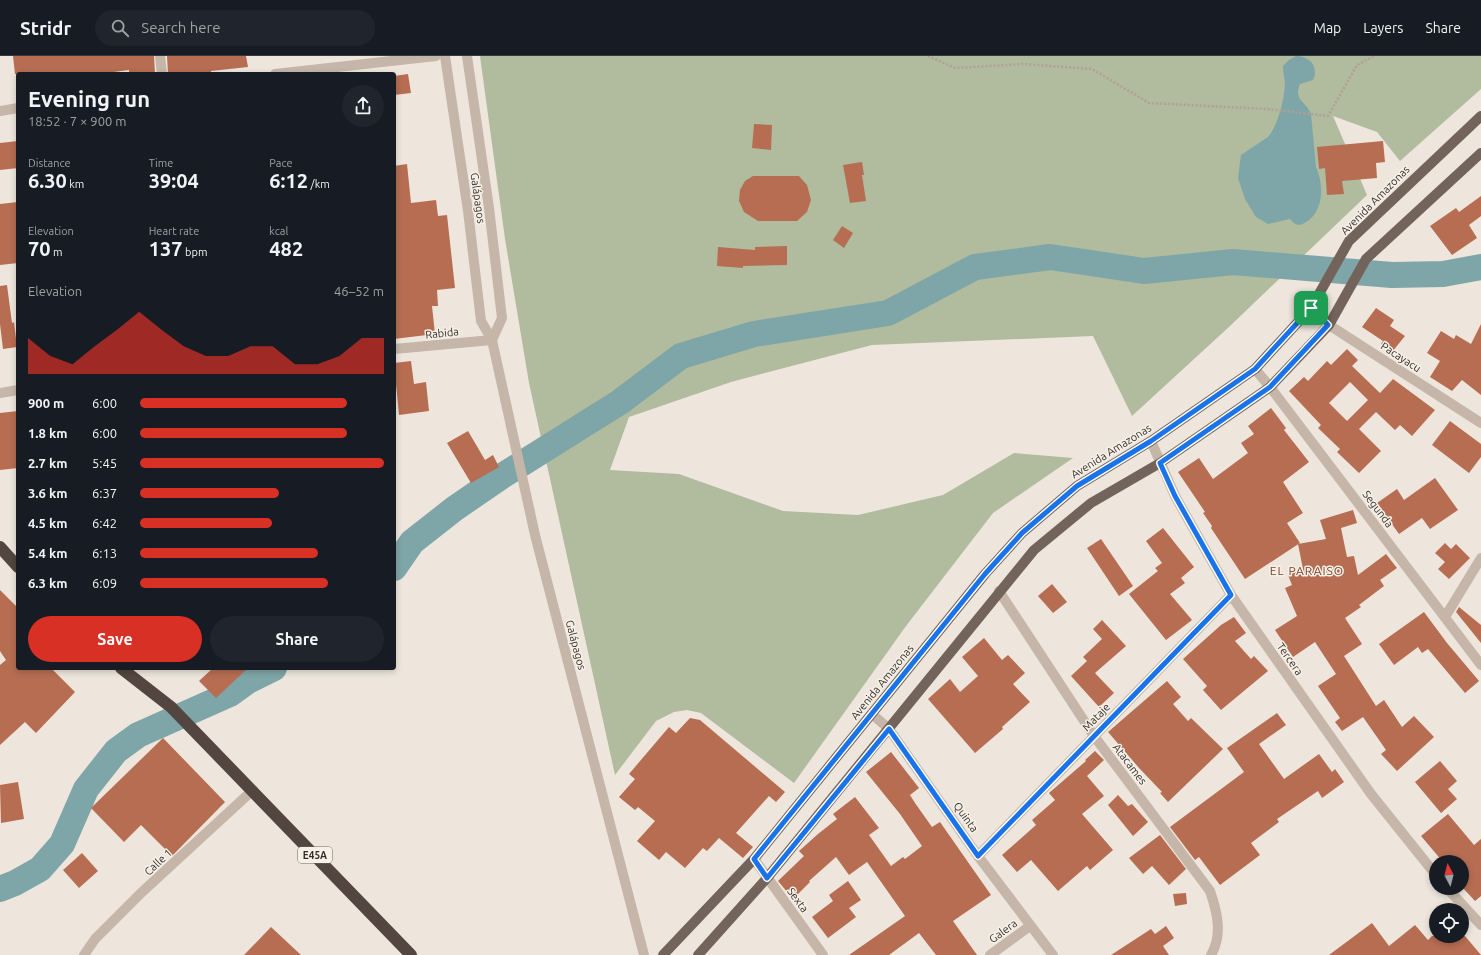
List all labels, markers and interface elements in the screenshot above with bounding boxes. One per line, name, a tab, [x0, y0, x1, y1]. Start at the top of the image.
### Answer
search box	[95, 10, 375, 46]
text: Stridr	[20, 17, 71, 39]
icon: search	[109, 17, 131, 39]
text: Search here	[141, 19, 221, 36]
text: Map	[1314, 20, 1341, 36]
text: Layers	[1363, 20, 1403, 36]
text: Share	[1425, 20, 1461, 36]
button: share	[342, 85, 384, 127]
text: Evening run	[28, 86, 150, 111]
text: 18:52 · 7 × 900 m	[28, 114, 127, 128]
text: Distance	[28, 157, 71, 169]
text: Time	[149, 157, 173, 169]
text: Pace	[269, 157, 293, 169]
street label: Avenida Amazonas	[1338, 163, 1412, 237]
text: 6.30	[28, 169, 67, 192]
text: 39:04	[149, 169, 199, 192]
text: 6:12	[269, 169, 308, 192]
street label: Galápagos	[468, 172, 488, 224]
text: km	[67, 178, 84, 190]
text: /km	[308, 178, 330, 190]
text: Elevation	[28, 225, 74, 237]
text: Heart rate	[149, 225, 199, 237]
text: kcal	[269, 225, 288, 237]
text: 70	[28, 237, 51, 260]
text: 137	[149, 237, 183, 260]
text: 482	[269, 237, 303, 260]
text: m	[51, 246, 63, 258]
text: bpm	[183, 246, 207, 258]
text: Elevation	[28, 284, 82, 298]
text: 46–52 m	[334, 284, 384, 298]
pin	[1294, 291, 1328, 325]
icon: arrive	[1300, 297, 1322, 319]
street label: Rabida	[425, 325, 459, 341]
street label: Pacayacu	[1379, 340, 1423, 374]
text: 900 m	[28, 396, 64, 410]
text: 6:00	[92, 396, 117, 410]
street label: Avenida Amazonas	[1069, 421, 1154, 481]
text: 1.8 km	[28, 426, 67, 440]
text: 6:00	[92, 426, 117, 440]
text: 2.7 km	[28, 456, 67, 470]
text: 5:45	[92, 456, 117, 470]
text: 3.6 km	[28, 486, 67, 500]
text: 6:37	[92, 486, 117, 500]
street label: Segunda	[1360, 488, 1396, 530]
text: 4.5 km	[28, 516, 67, 530]
text: 6:42	[92, 516, 117, 530]
text: 5.4 km	[28, 546, 67, 560]
text: 6:13	[92, 546, 117, 560]
district label: EL PARAISO	[1270, 564, 1344, 577]
text: 6.3 km	[28, 576, 67, 590]
text: 6:09	[92, 576, 117, 590]
button: Save	[28, 616, 202, 662]
button: Share	[210, 616, 384, 662]
street label: Galápagos	[564, 619, 588, 671]
street label: Tercera	[1275, 640, 1305, 678]
street label: Avenida Amazonas	[848, 642, 916, 722]
street label: Mataje	[1080, 701, 1112, 733]
street label: Atacames	[1111, 741, 1149, 787]
street label: Quinta	[951, 800, 981, 834]
street label: Calle 1	[142, 846, 174, 878]
road number: E45A	[298, 847, 332, 863]
north arrow	[1429, 855, 1469, 895]
map controls	[1429, 855, 1469, 943]
street label: Sexta	[785, 885, 811, 915]
button: locate	[1429, 903, 1469, 943]
street label: Galera	[987, 917, 1019, 945]

